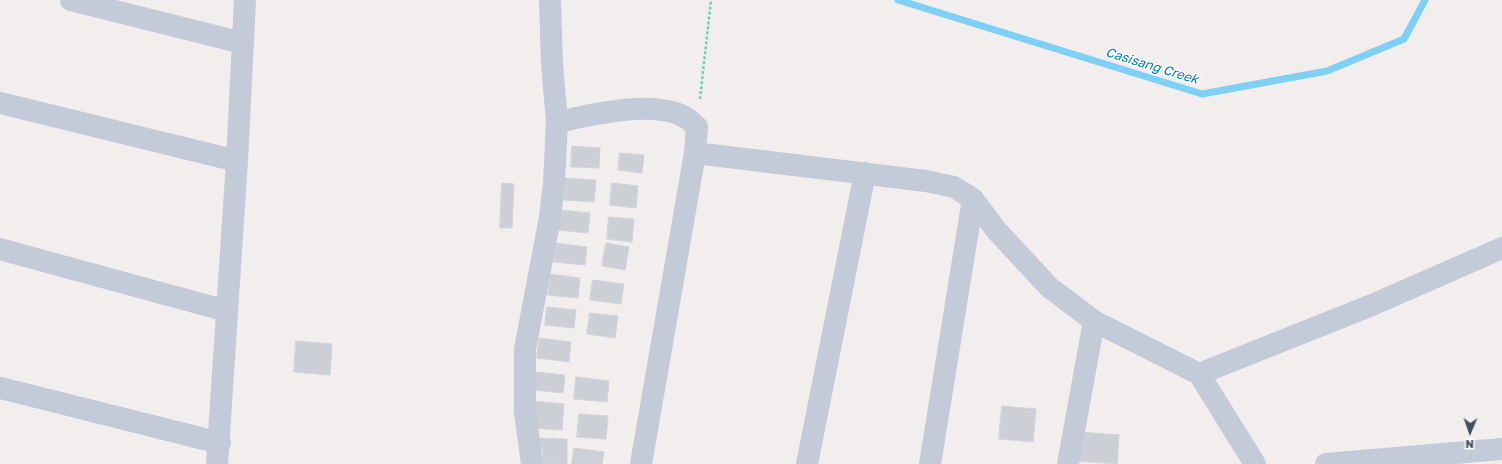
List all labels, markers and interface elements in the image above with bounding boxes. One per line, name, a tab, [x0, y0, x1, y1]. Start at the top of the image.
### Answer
water label: Casisang Creek	[1104, 44, 1200, 88]
north arrow	[1450, 412, 1490, 452]
text: N	[1465, 438, 1474, 451]

